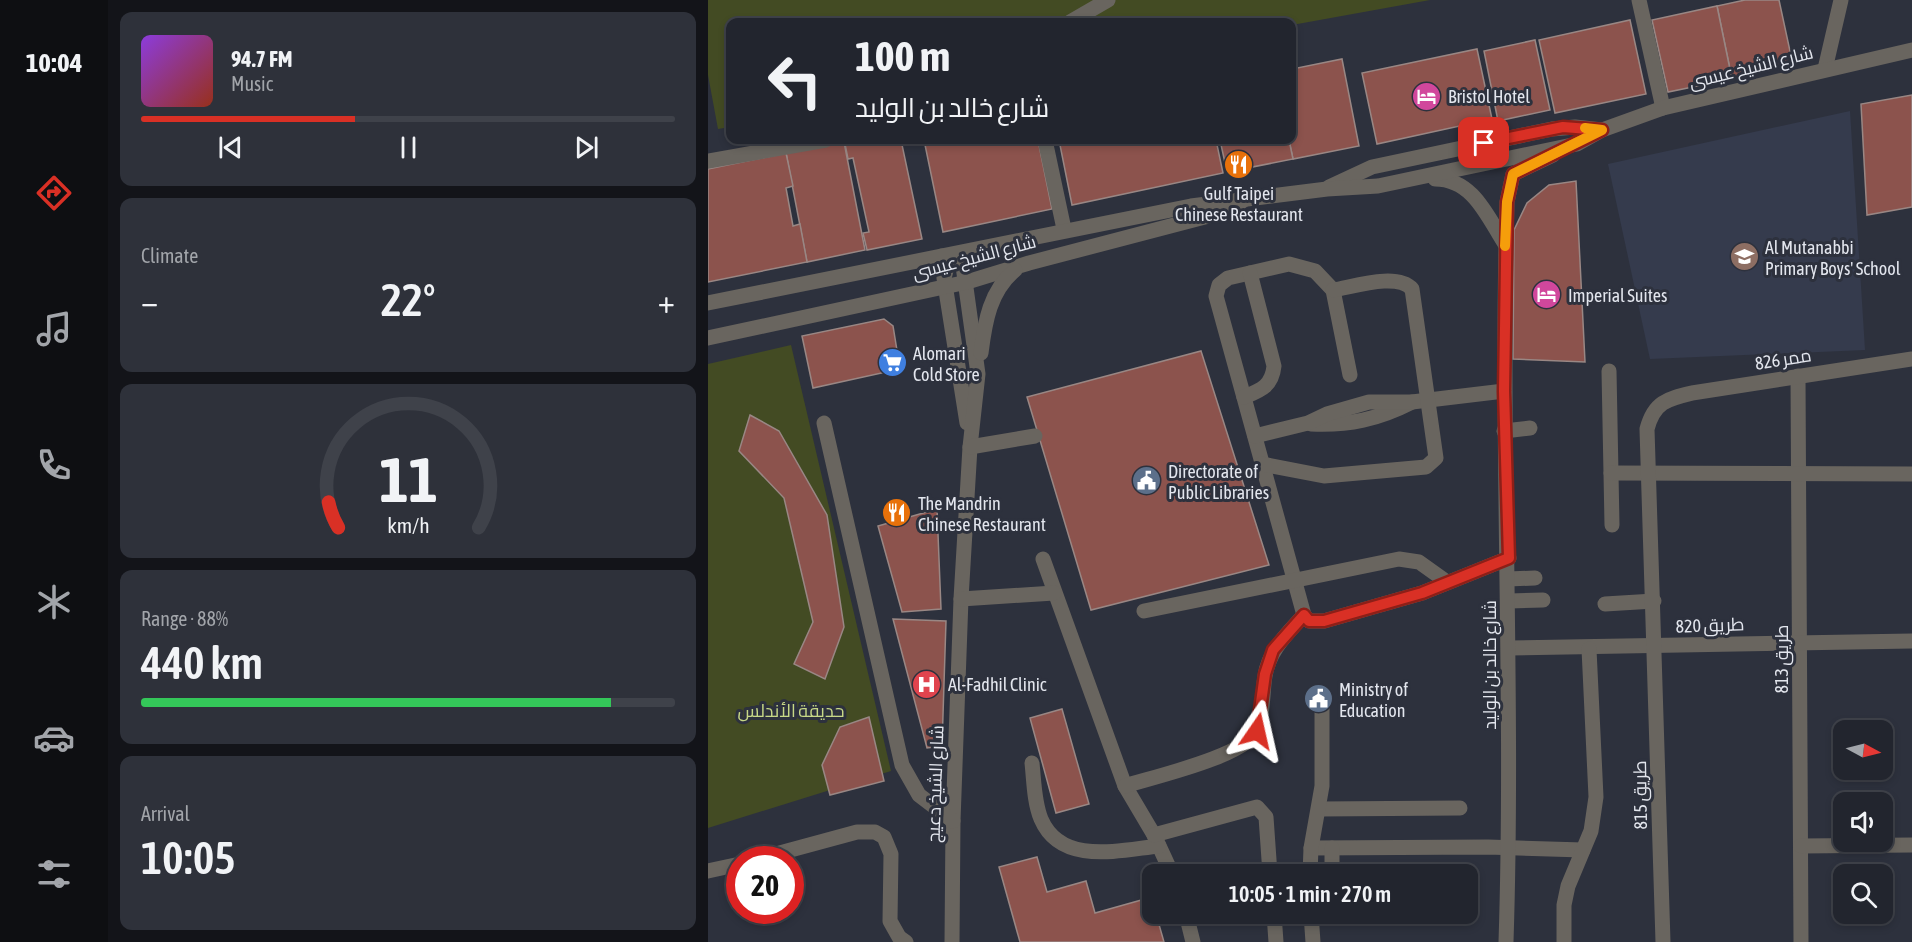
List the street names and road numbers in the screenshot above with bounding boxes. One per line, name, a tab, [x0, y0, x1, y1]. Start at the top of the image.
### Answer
street label: شارع الشيخ عيسى	[1687, 41, 1816, 95]
street label: شارع الشيخ عيسى	[910, 230, 1039, 286]
street label: ممر 826	[1753, 344, 1813, 375]
street label: شارع خالد بن الوليد	[1479, 600, 1502, 730]
street label: طريق 820	[1675, 613, 1745, 639]
street label: طريق 813	[1771, 625, 1794, 694]
street label: شارع الشيخ دعيج	[922, 725, 950, 843]
street label: طريق 815	[1629, 760, 1653, 830]

